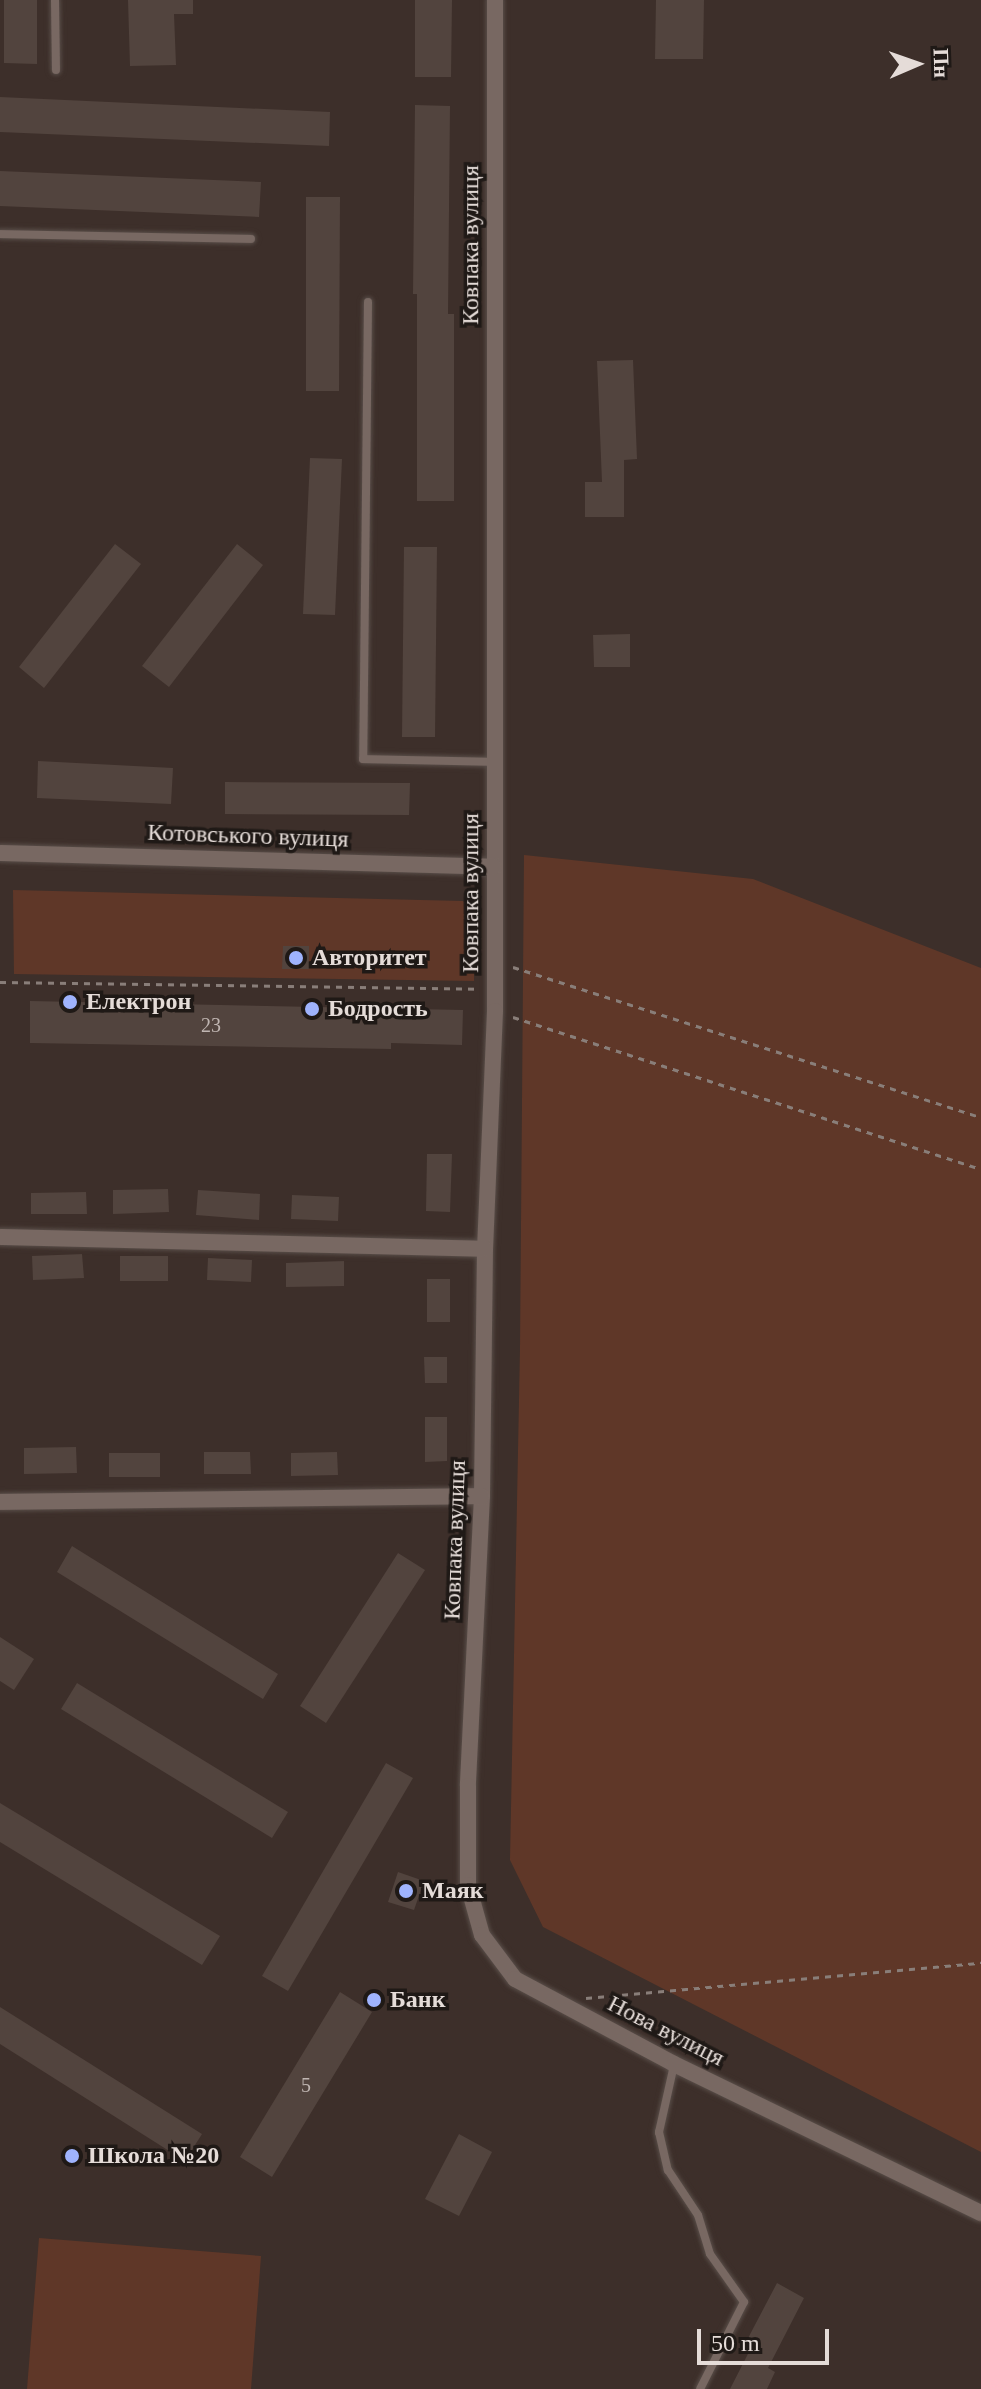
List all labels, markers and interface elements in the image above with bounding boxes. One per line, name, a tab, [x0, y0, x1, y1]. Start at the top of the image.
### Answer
north arrow	[877, 24, 957, 104]
text: Пн	[928, 48, 954, 78]
street label: Ковпака вулиця	[457, 165, 485, 325]
street label: Ковпака вулиця	[457, 813, 485, 973]
street label: Котовського вулиця	[147, 818, 349, 854]
place label: Авторитет	[312, 944, 427, 972]
marker: Авторитет	[287, 949, 305, 967]
place label: Електрон	[86, 988, 191, 1016]
marker: Електрон	[61, 993, 79, 1011]
place label: Бодрость	[328, 995, 428, 1023]
marker: Бодрость	[303, 1000, 321, 1018]
house number: 23	[201, 1013, 221, 1037]
street label: Ковпака вулиця	[438, 1460, 472, 1620]
place label: Маяк	[422, 1877, 483, 1905]
marker: Маяк	[397, 1882, 415, 1900]
place label: Банк	[390, 1986, 446, 2014]
street label: Нова вулиця	[603, 1989, 729, 2073]
marker: Банк	[365, 1991, 383, 2009]
house number: 5	[301, 2073, 311, 2097]
place label: Школа №20	[88, 2142, 219, 2170]
marker: Школа №20	[63, 2147, 81, 2165]
scale bar	[701, 2313, 833, 2363]
text: 50 m	[711, 2330, 760, 2356]

